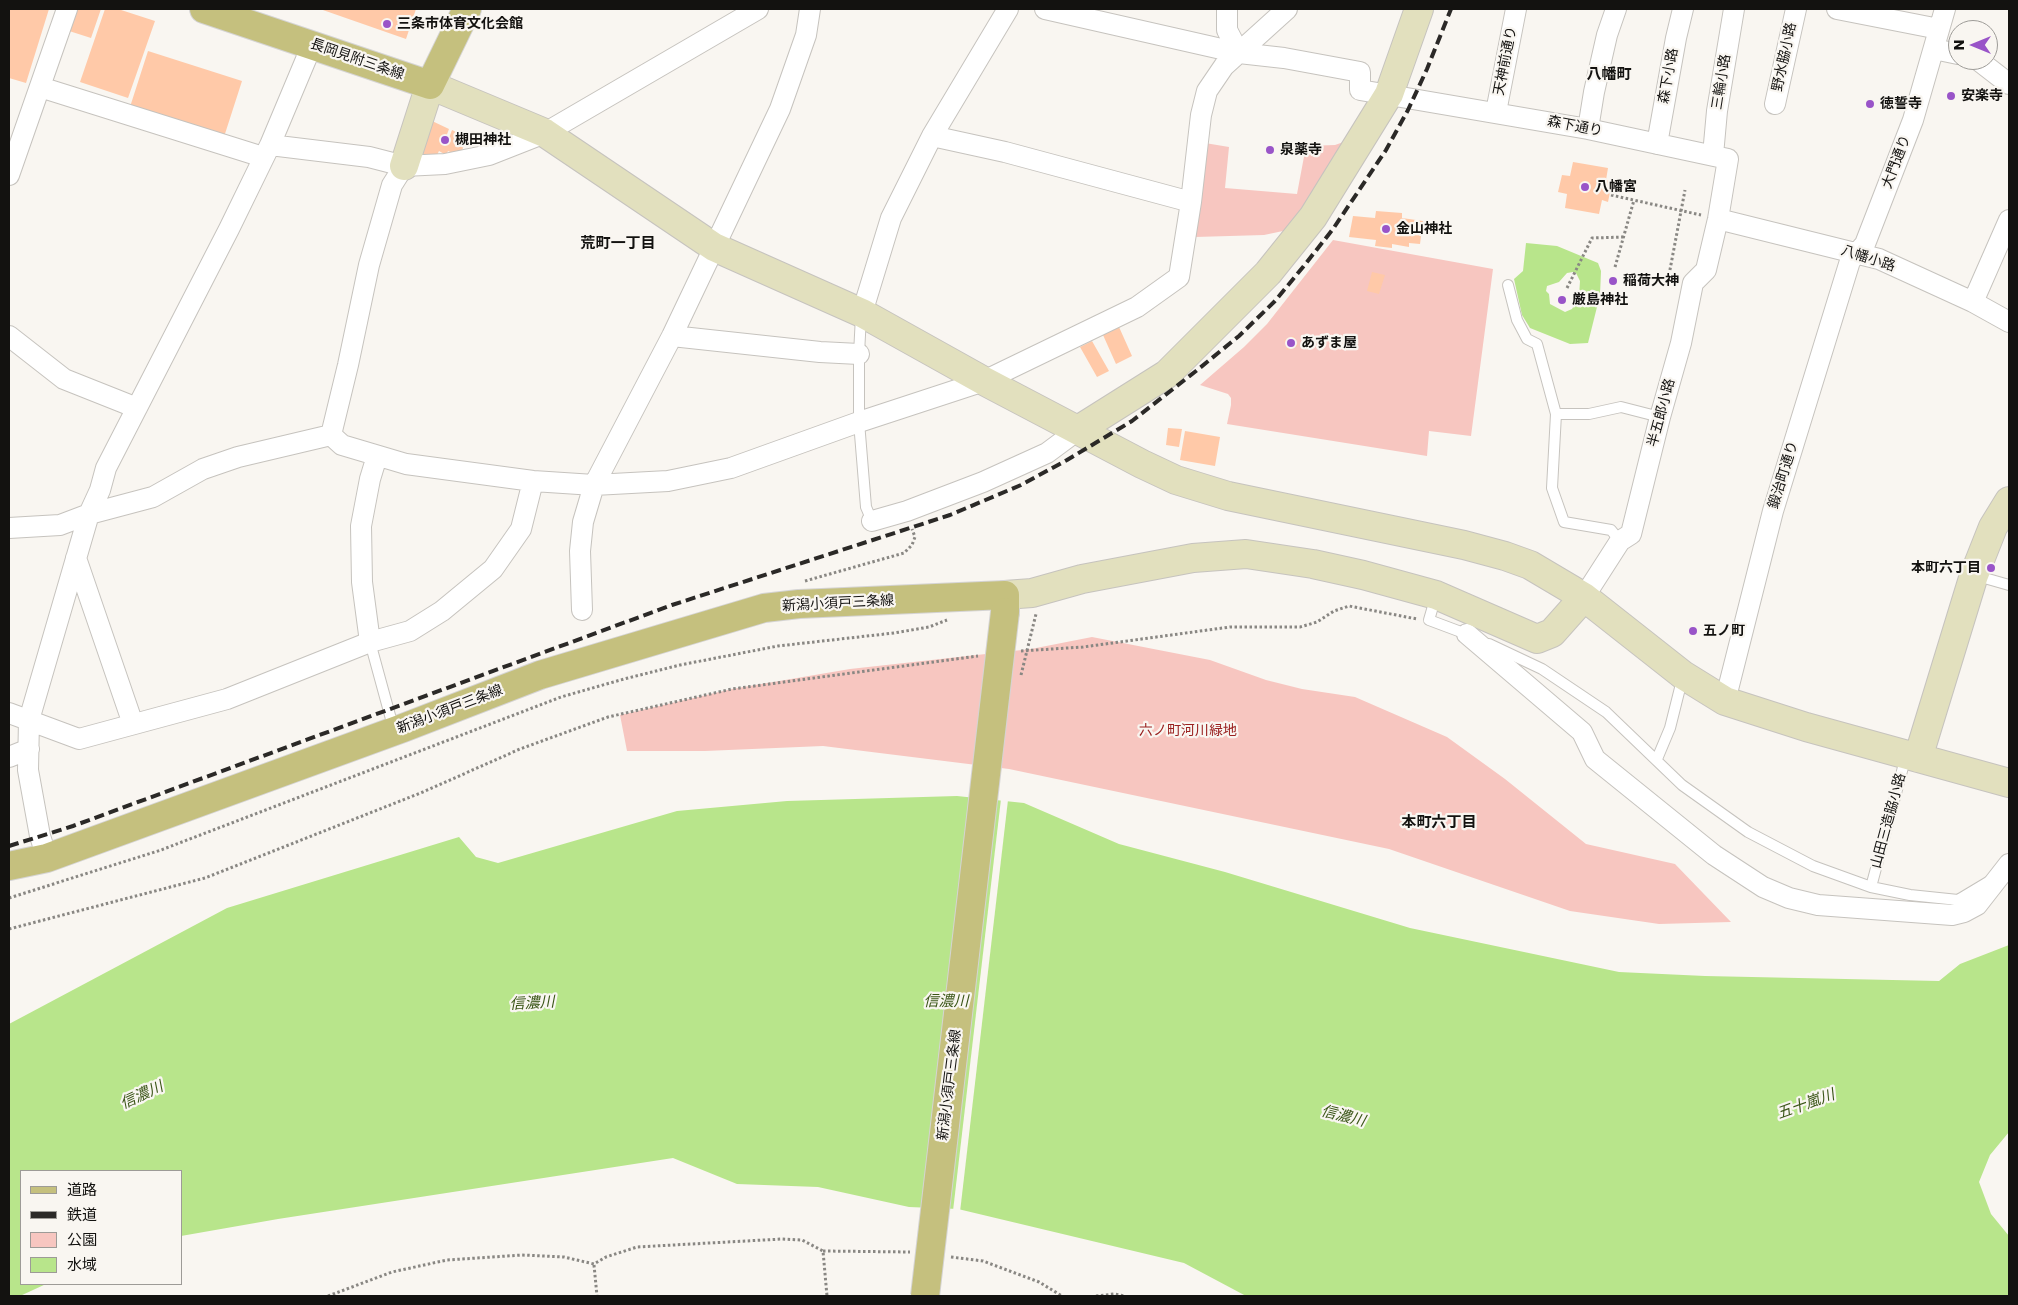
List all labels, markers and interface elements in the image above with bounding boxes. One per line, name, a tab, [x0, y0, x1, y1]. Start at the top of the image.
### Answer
place label: 三条市体育文化会館	[397, 16, 523, 32]
marker: 三条市体育文化会館	[381, 18, 393, 30]
north arrow	[1948, 20, 1998, 70]
street label: 野水脇小路	[1770, 21, 1800, 93]
street label: 天神前通り	[1491, 25, 1521, 97]
street label: 長岡見附三条線	[308, 36, 406, 84]
text: N	[1949, 40, 1969, 50]
street label: 森下小路	[1656, 47, 1682, 105]
street label: 三輪小路	[1709, 53, 1735, 111]
district label: 八幡町	[1587, 66, 1631, 84]
place label: 安楽寺	[1961, 88, 2003, 104]
marker: 安楽寺	[1945, 90, 1957, 102]
place label: 徳誓寺	[1880, 96, 1922, 112]
marker: 徳誓寺	[1864, 98, 1876, 110]
street label: 森下通り	[1546, 113, 1604, 141]
place label: 槻田神社	[455, 132, 511, 148]
street label: 大門通り	[1879, 133, 1915, 191]
marker: 槻田神社	[439, 134, 451, 146]
place label: 泉薬寺	[1280, 142, 1322, 158]
marker: 泉薬寺	[1264, 144, 1276, 156]
place label: 八幡宮	[1595, 179, 1637, 195]
marker: 八幡宮	[1579, 181, 1591, 193]
place label: 金山神社	[1396, 221, 1452, 237]
marker: 金山神社	[1380, 223, 1392, 235]
district label: 荒町一丁目	[581, 235, 655, 253]
street label: 八幡小路	[1839, 242, 1897, 276]
place label: 稲荷大神	[1623, 273, 1679, 289]
marker: 稲荷大神	[1607, 275, 1619, 287]
place label: 厳島神社	[1572, 292, 1628, 308]
marker: 厳島神社	[1556, 294, 1568, 306]
place label: あずま屋	[1301, 335, 1357, 351]
marker: あずま屋	[1285, 337, 1297, 349]
street label: 半五郎小路	[1645, 377, 1679, 449]
street label: 鍛治町通り	[1766, 439, 1802, 511]
place label: 本町六丁目	[1911, 560, 1981, 576]
marker: 本町六丁目	[1985, 562, 1997, 574]
street label: 新潟小須戸三条線	[782, 593, 894, 615]
place label: 五ノ町	[1703, 623, 1745, 639]
marker: 五ノ町	[1687, 625, 1699, 637]
street label: 新潟小須戸三条線	[395, 682, 505, 738]
park label: 六ノ町河川緑地	[1139, 723, 1237, 739]
street label: 山田三造脇小路	[1868, 771, 1910, 871]
district label: 本町六丁目	[1402, 814, 1476, 832]
water label: 信濃川	[924, 993, 968, 1011]
water label: 信濃川	[509, 994, 555, 1014]
street label: 新潟小須戸三条線	[935, 1028, 965, 1142]
water label: 信濃川	[118, 1078, 166, 1114]
water label: 五十嵐川	[1775, 1086, 1837, 1124]
water label: 信濃川	[1319, 1103, 1367, 1131]
legend	[20, 1170, 182, 1285]
text: 道路	[67, 1179, 97, 1200]
text: 鉄道	[67, 1204, 97, 1225]
text: 公園	[67, 1229, 97, 1250]
text: 水域	[67, 1254, 97, 1275]

